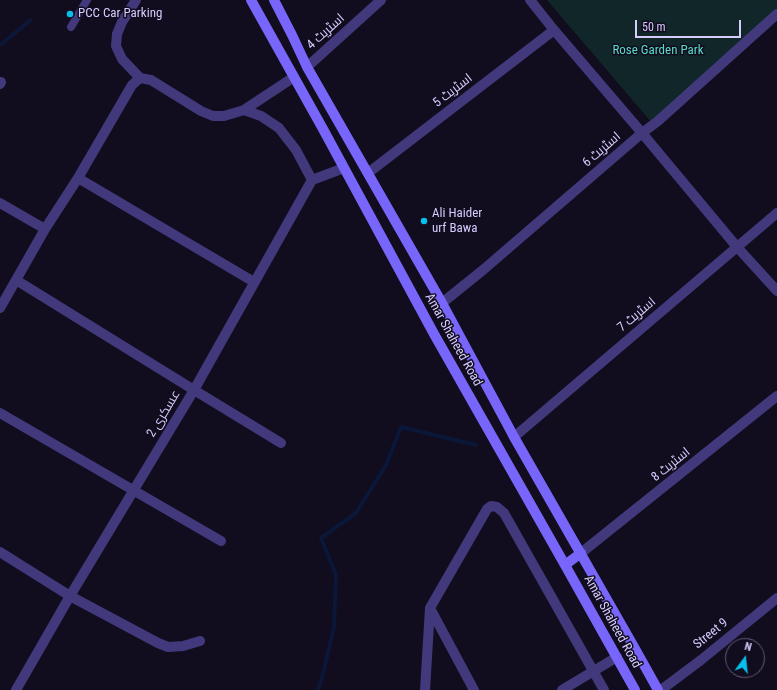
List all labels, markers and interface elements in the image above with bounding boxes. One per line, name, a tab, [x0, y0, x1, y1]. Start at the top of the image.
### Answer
place label: PCC Car Parking	[78, 6, 162, 22]
marker: PCC Car Parking	[65, 9, 75, 19]
street label: اسٹریٹ 4	[304, 11, 348, 53]
scale bar	[637, 12, 743, 38]
text: 50 m	[642, 20, 666, 34]
park label: Rose Garden Park	[612, 43, 704, 59]
street label: اسٹریٹ 5	[430, 71, 476, 111]
street label: اسٹریٹ 6	[580, 129, 624, 171]
place label: Ali Haider urf Bawa	[432, 206, 482, 237]
marker: Ali Haider urf Bawa	[419, 216, 429, 226]
street label: Amar Shaheed Road	[421, 291, 485, 389]
street label: اسٹریٹ 7	[615, 294, 659, 336]
street label: عسکری 2	[144, 388, 184, 440]
street label: اسٹریٹ 8	[648, 445, 694, 485]
street label: Amar Shaheed Road	[580, 573, 644, 671]
street label: Street 9	[691, 615, 731, 653]
north arrow	[725, 638, 765, 678]
text: N	[743, 640, 753, 654]

